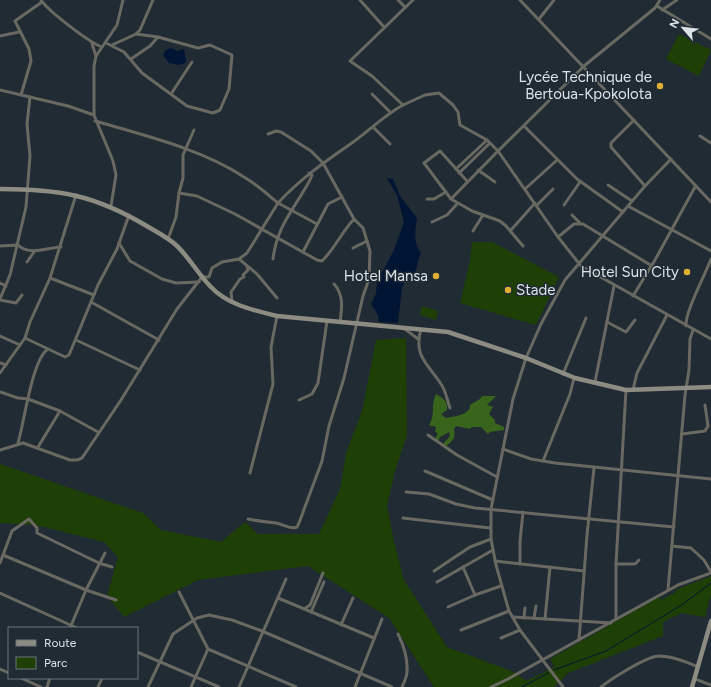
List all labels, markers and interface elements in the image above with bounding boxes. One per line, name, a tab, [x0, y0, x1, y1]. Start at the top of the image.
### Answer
north arrow	[663, 8, 703, 48]
text: N	[667, 17, 682, 30]
place label: Lycée Technique de Bertoua-Kpokolota	[519, 68, 652, 103]
marker: Lycée Technique de Bertoua-Kpokolota	[655, 81, 665, 91]
place label: Hotel Sun City	[581, 263, 679, 281]
place label: Hotel Mansa	[344, 267, 428, 285]
marker: Hotel Sun City	[682, 267, 692, 277]
marker: Hotel Mansa	[431, 271, 441, 281]
place label: Stade	[516, 281, 555, 299]
marker: Stade	[503, 285, 513, 295]
legend	[8, 627, 138, 679]
text: Route	[44, 636, 77, 650]
text: Parc	[44, 656, 68, 670]

